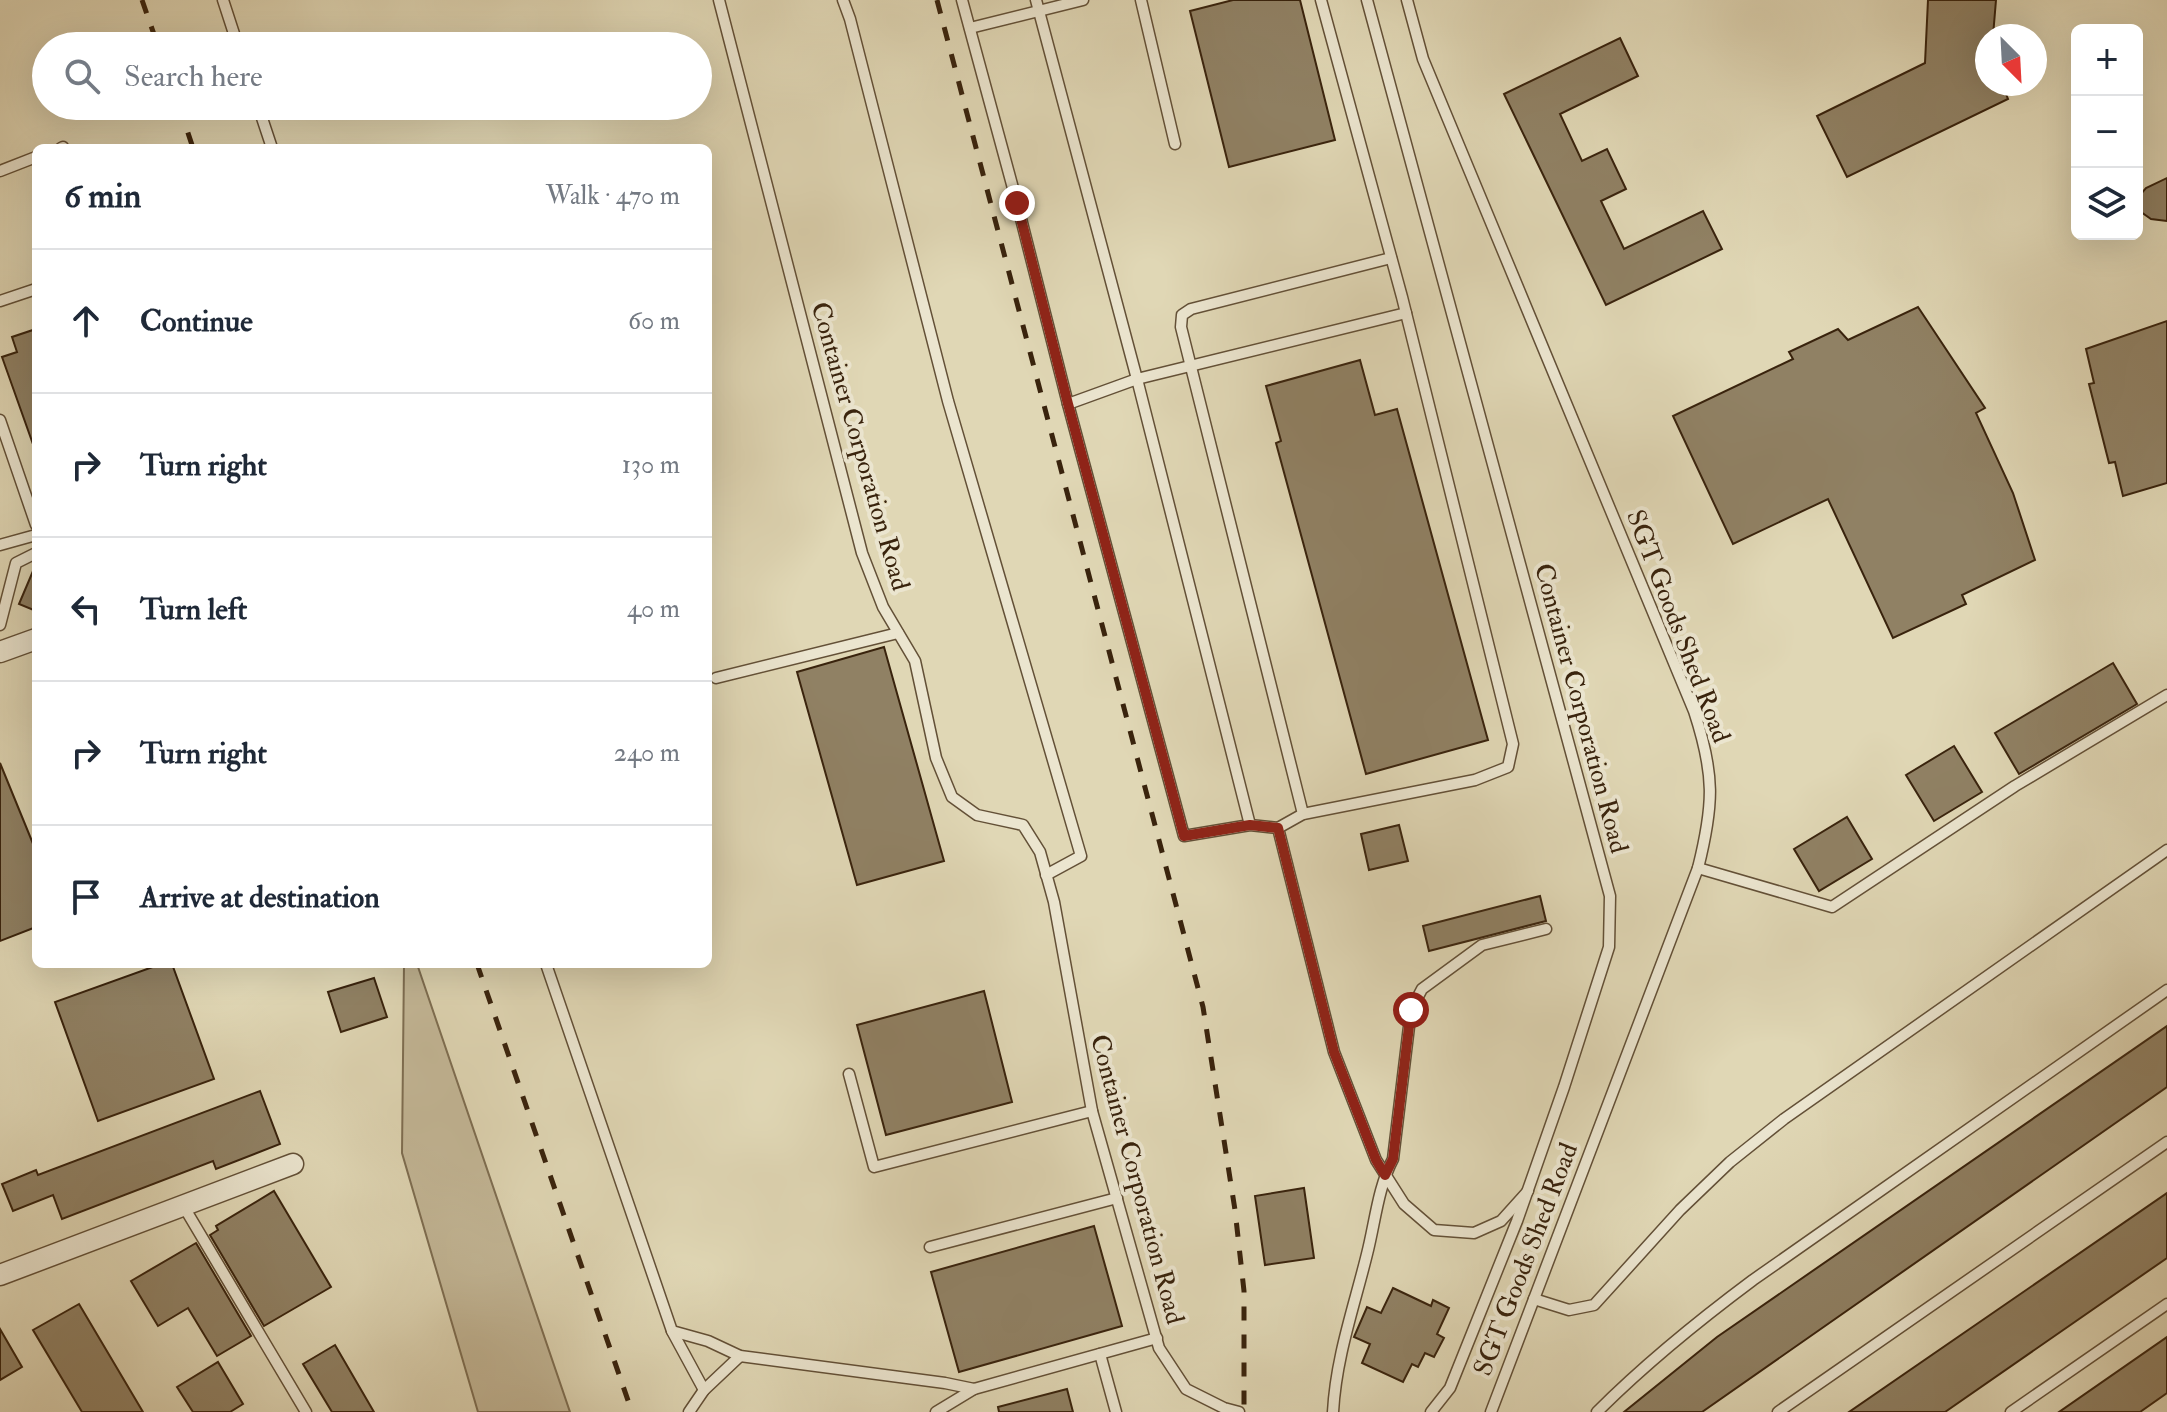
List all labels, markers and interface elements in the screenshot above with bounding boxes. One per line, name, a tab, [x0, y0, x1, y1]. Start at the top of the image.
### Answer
north arrow	[1975, 24, 2047, 96]
map controls	[2071, 24, 2143, 240]
button: +	[2071, 24, 2143, 96]
search box	[32, 32, 712, 120]
icon: search	[60, 54, 104, 98]
text: Search here	[124, 58, 263, 95]
button: −	[2071, 96, 2143, 168]
button: layers	[2071, 168, 2143, 240]
text: 6 min	[64, 175, 141, 218]
text: Walk · 470 m	[546, 180, 680, 212]
route end	[999, 185, 1035, 221]
street label: Container Corporation Road	[803, 298, 917, 595]
icon: ahead	[64, 299, 108, 343]
text: Continue	[140, 303, 253, 340]
text: 60 m	[628, 305, 680, 337]
icon: right	[64, 443, 108, 487]
text: Turn right	[140, 447, 267, 484]
text: 130 m	[622, 449, 680, 481]
street label: SGT Goods Shed Road	[1619, 505, 1737, 747]
street label: Container Corporation Road	[1526, 560, 1635, 857]
icon: left	[64, 587, 108, 631]
text: Turn left	[140, 591, 247, 628]
text: 40 m	[627, 593, 680, 625]
icon: right	[64, 731, 108, 775]
text: Turn right	[140, 735, 267, 772]
text: 240 m	[614, 737, 680, 769]
icon: arrive	[64, 875, 108, 919]
text: Arrive at destination	[140, 879, 380, 916]
route start	[1393, 992, 1429, 1028]
street label: Container Corporation Road	[1082, 1031, 1191, 1328]
street label: SGT Goods Shed Road	[1467, 1138, 1585, 1380]

